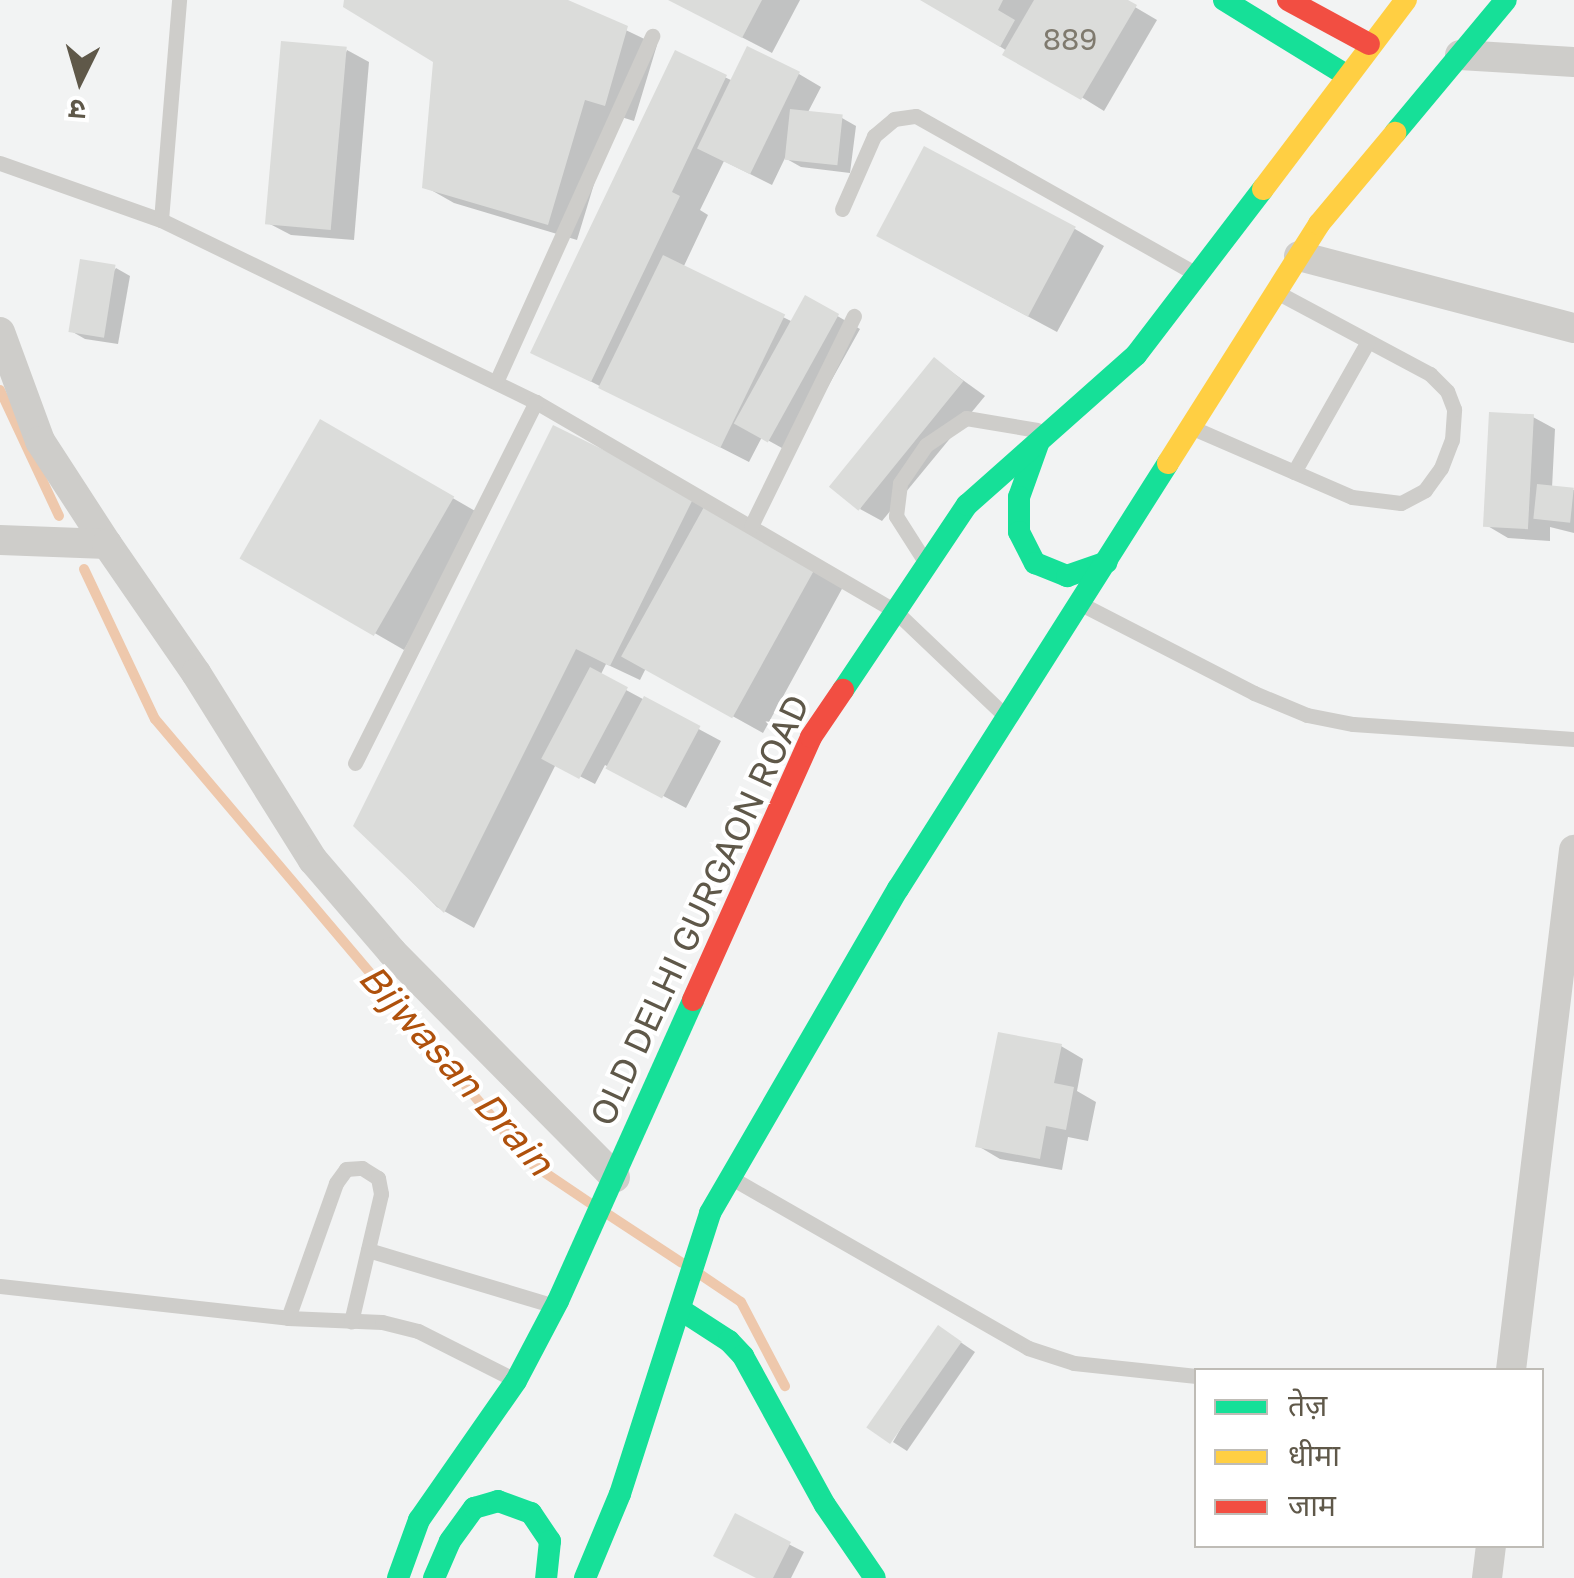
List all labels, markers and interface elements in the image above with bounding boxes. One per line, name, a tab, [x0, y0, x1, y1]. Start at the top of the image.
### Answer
house number: 889	[1043, 21, 1097, 57]
north arrow	[30, 30, 130, 130]
text: उ	[68, 93, 87, 128]
street label: OLD DELHI GURGAON ROAD	[581, 688, 817, 1132]
water label: Bijwasan Drain	[350, 954, 564, 1184]
legend	[1194, 1368, 1544, 1548]
text: तेज़	[1288, 1387, 1327, 1423]
text: धीमा	[1288, 1437, 1340, 1473]
text: जाम	[1288, 1487, 1336, 1523]

